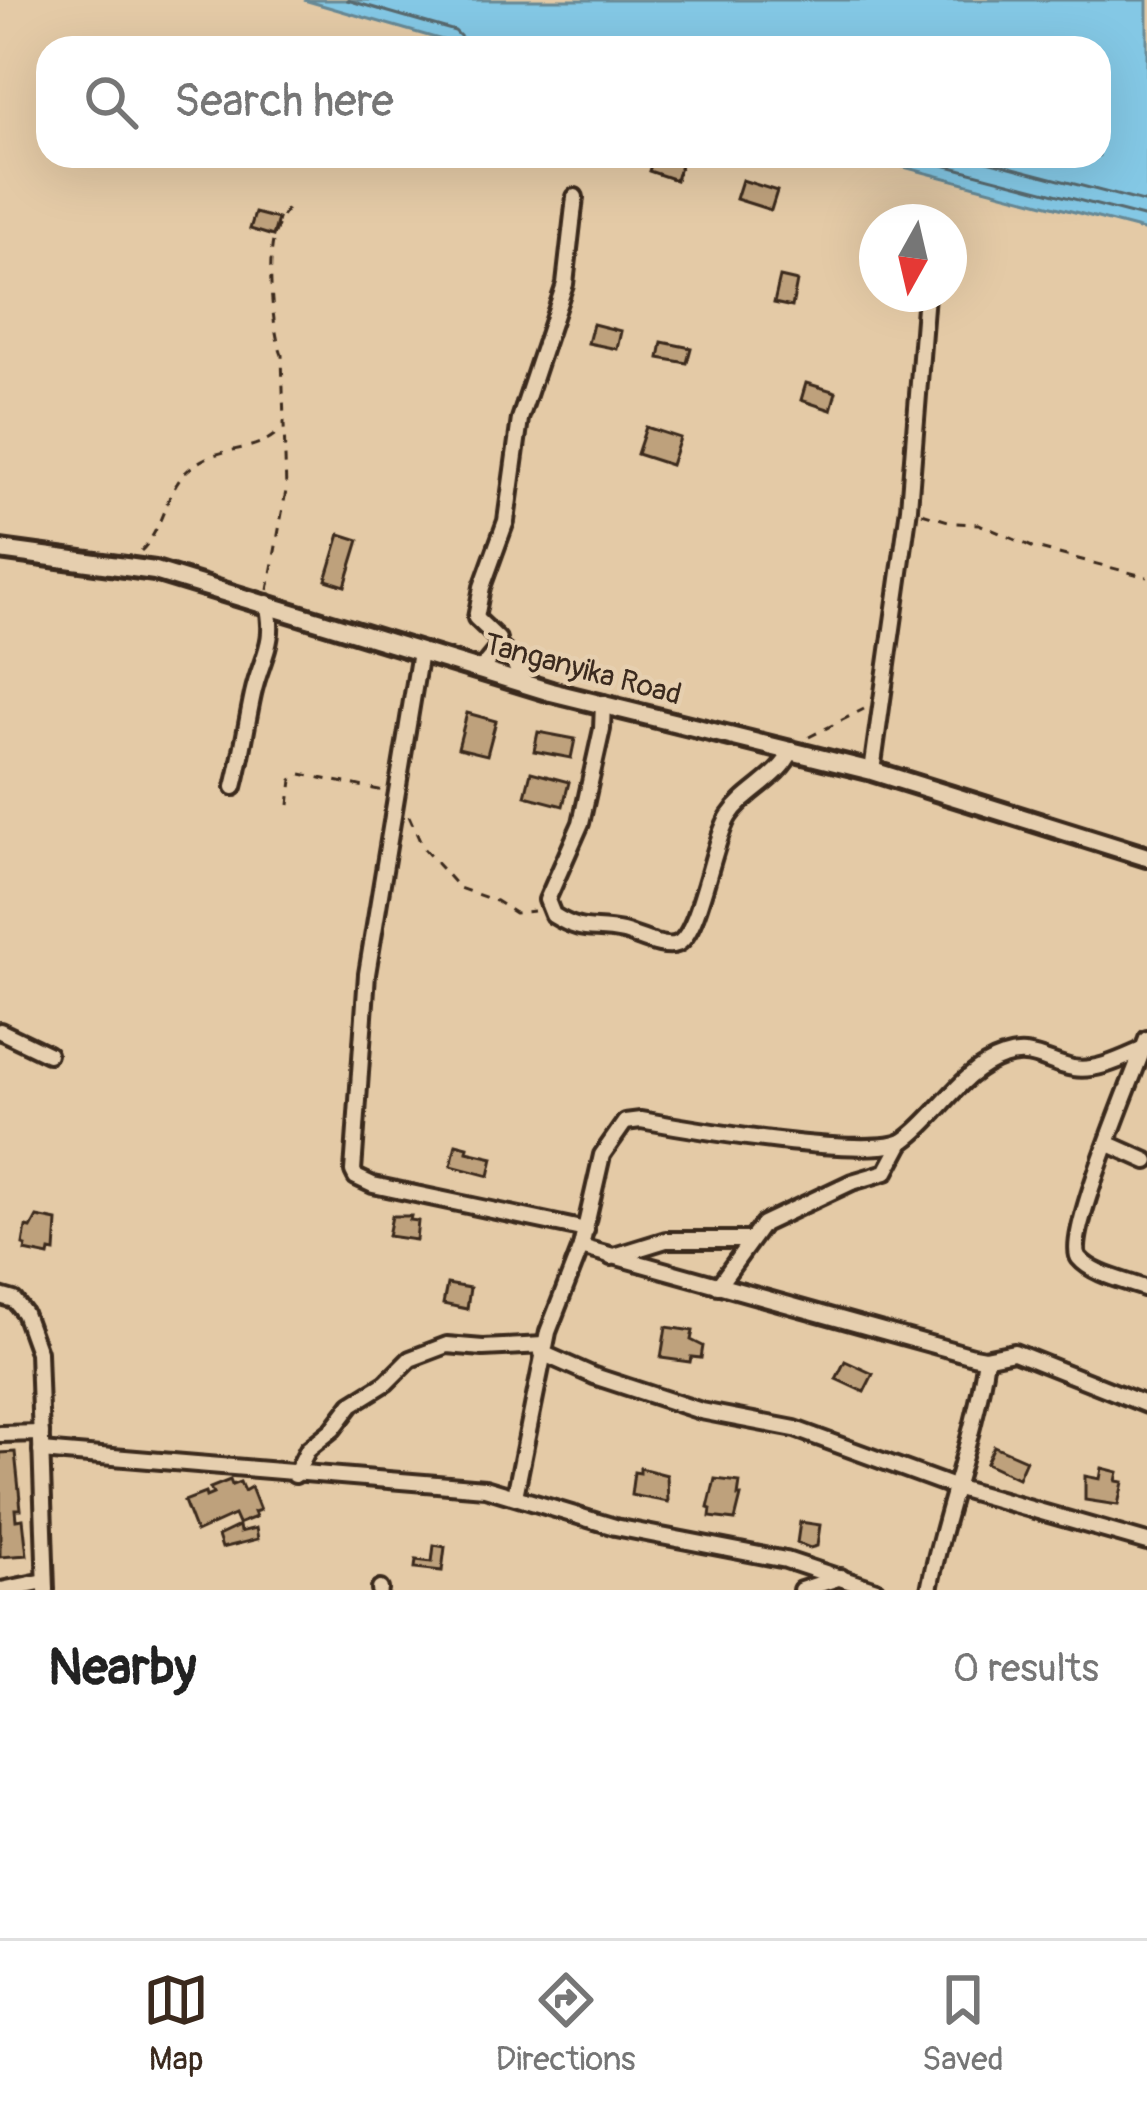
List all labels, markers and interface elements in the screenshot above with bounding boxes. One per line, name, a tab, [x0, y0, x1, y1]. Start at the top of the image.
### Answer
search box	[36, 36, 1111, 168]
icon: search	[78, 69, 144, 135]
text: Search here	[174, 74, 394, 130]
north arrow	[859, 204, 967, 312]
street label: Tanganyika Road	[480, 625, 686, 714]
text: Nearby	[48, 1636, 196, 1700]
text: 0 results	[953, 1644, 1099, 1693]
tab: Map	[143, 1967, 209, 2080]
tab: Directions	[496, 1967, 636, 2080]
tab: Saved	[922, 1967, 1004, 2080]

